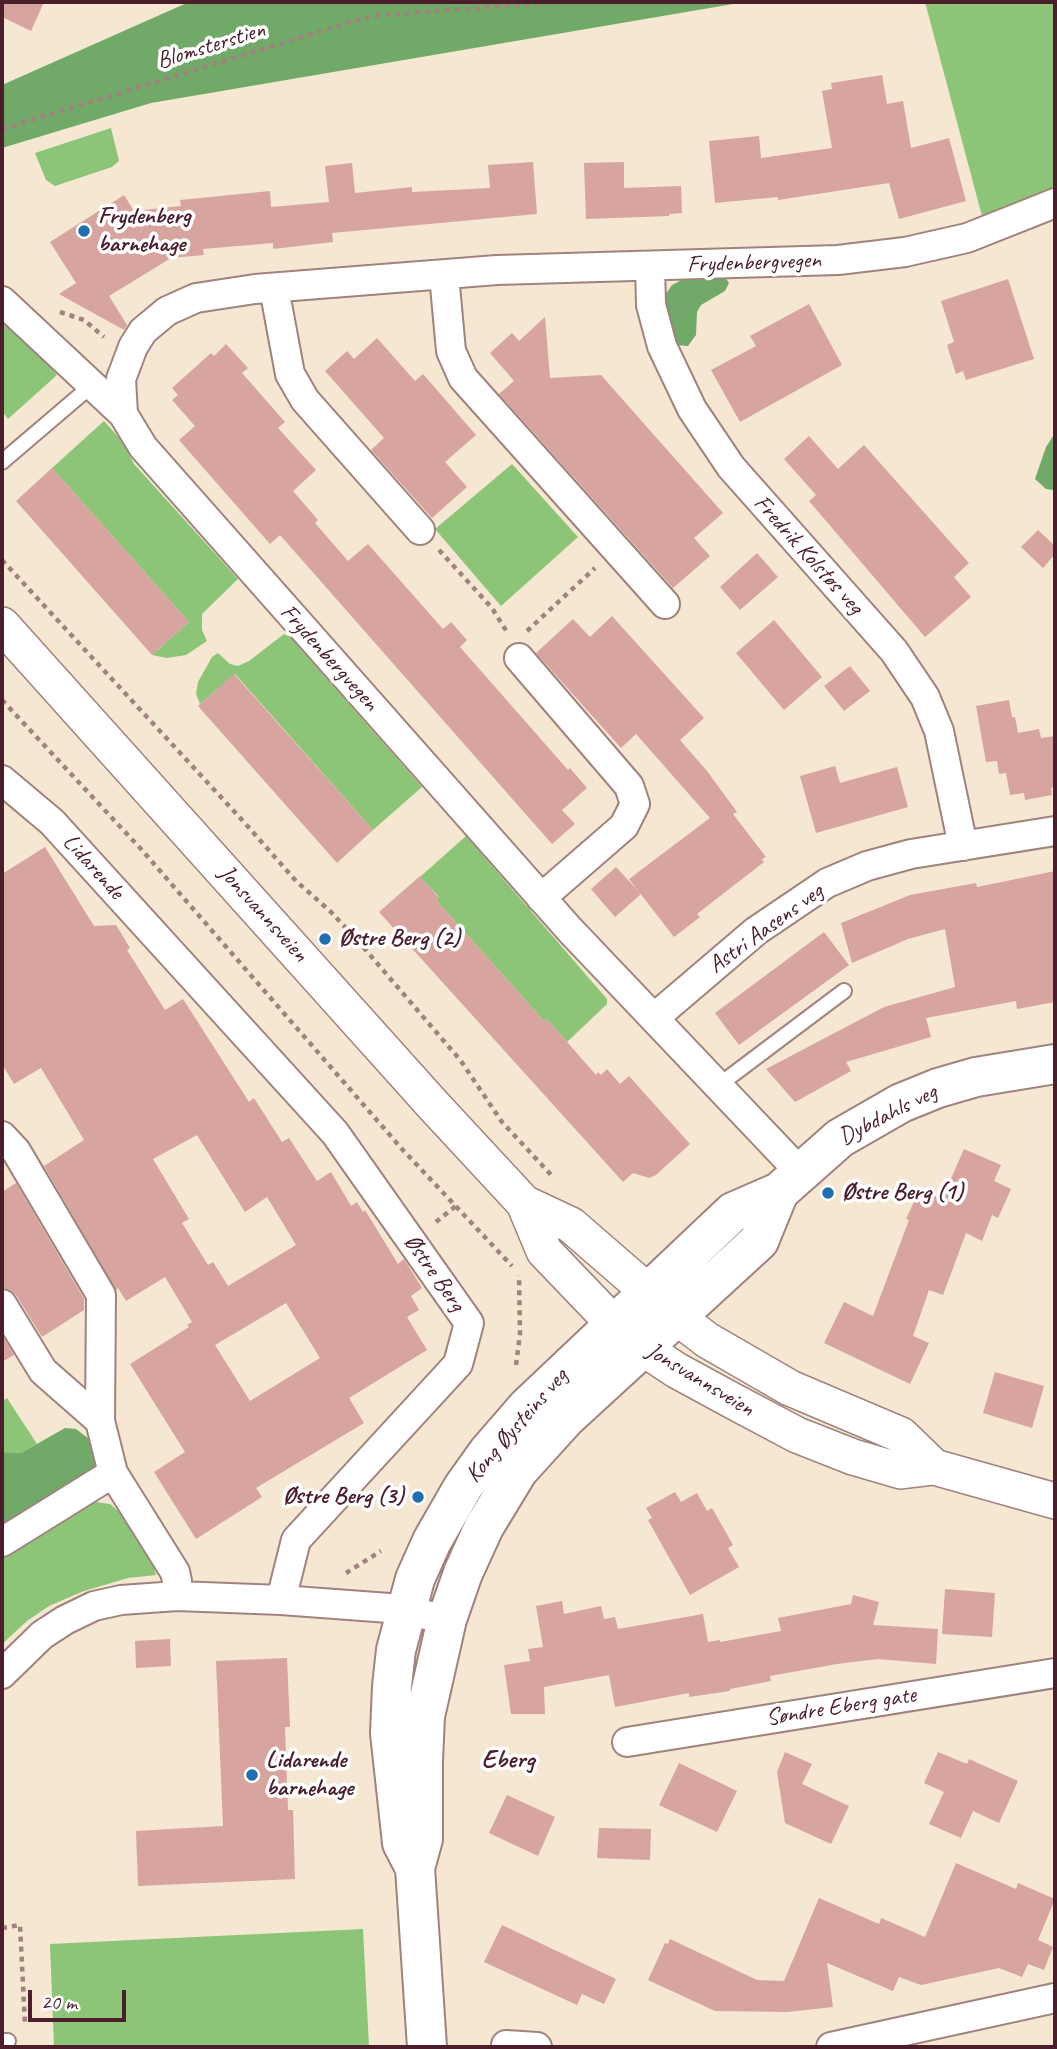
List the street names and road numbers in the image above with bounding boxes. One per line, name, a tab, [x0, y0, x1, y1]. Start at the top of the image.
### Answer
street label: Blomsterstien	[153, 16, 269, 76]
street label: Frydenbergvegen	[687, 246, 821, 280]
street label: Fredrik Kolstøs veg	[747, 489, 869, 621]
street label: Frydenbergvegen	[274, 599, 384, 717]
street label: Lidarende	[56, 828, 130, 906]
street label: Jonsvannsveien	[212, 859, 314, 969]
street label: Astri Aasens veg	[703, 878, 829, 980]
street label: Dybdahls veg	[834, 1078, 942, 1152]
street label: Østre Berg	[397, 1229, 471, 1317]
street label: Jonsvannsveien	[641, 1337, 759, 1423]
street label: Kong Øysteins veg	[460, 1363, 574, 1489]
street label: Søndre Eberg gate	[764, 1681, 918, 1733]

